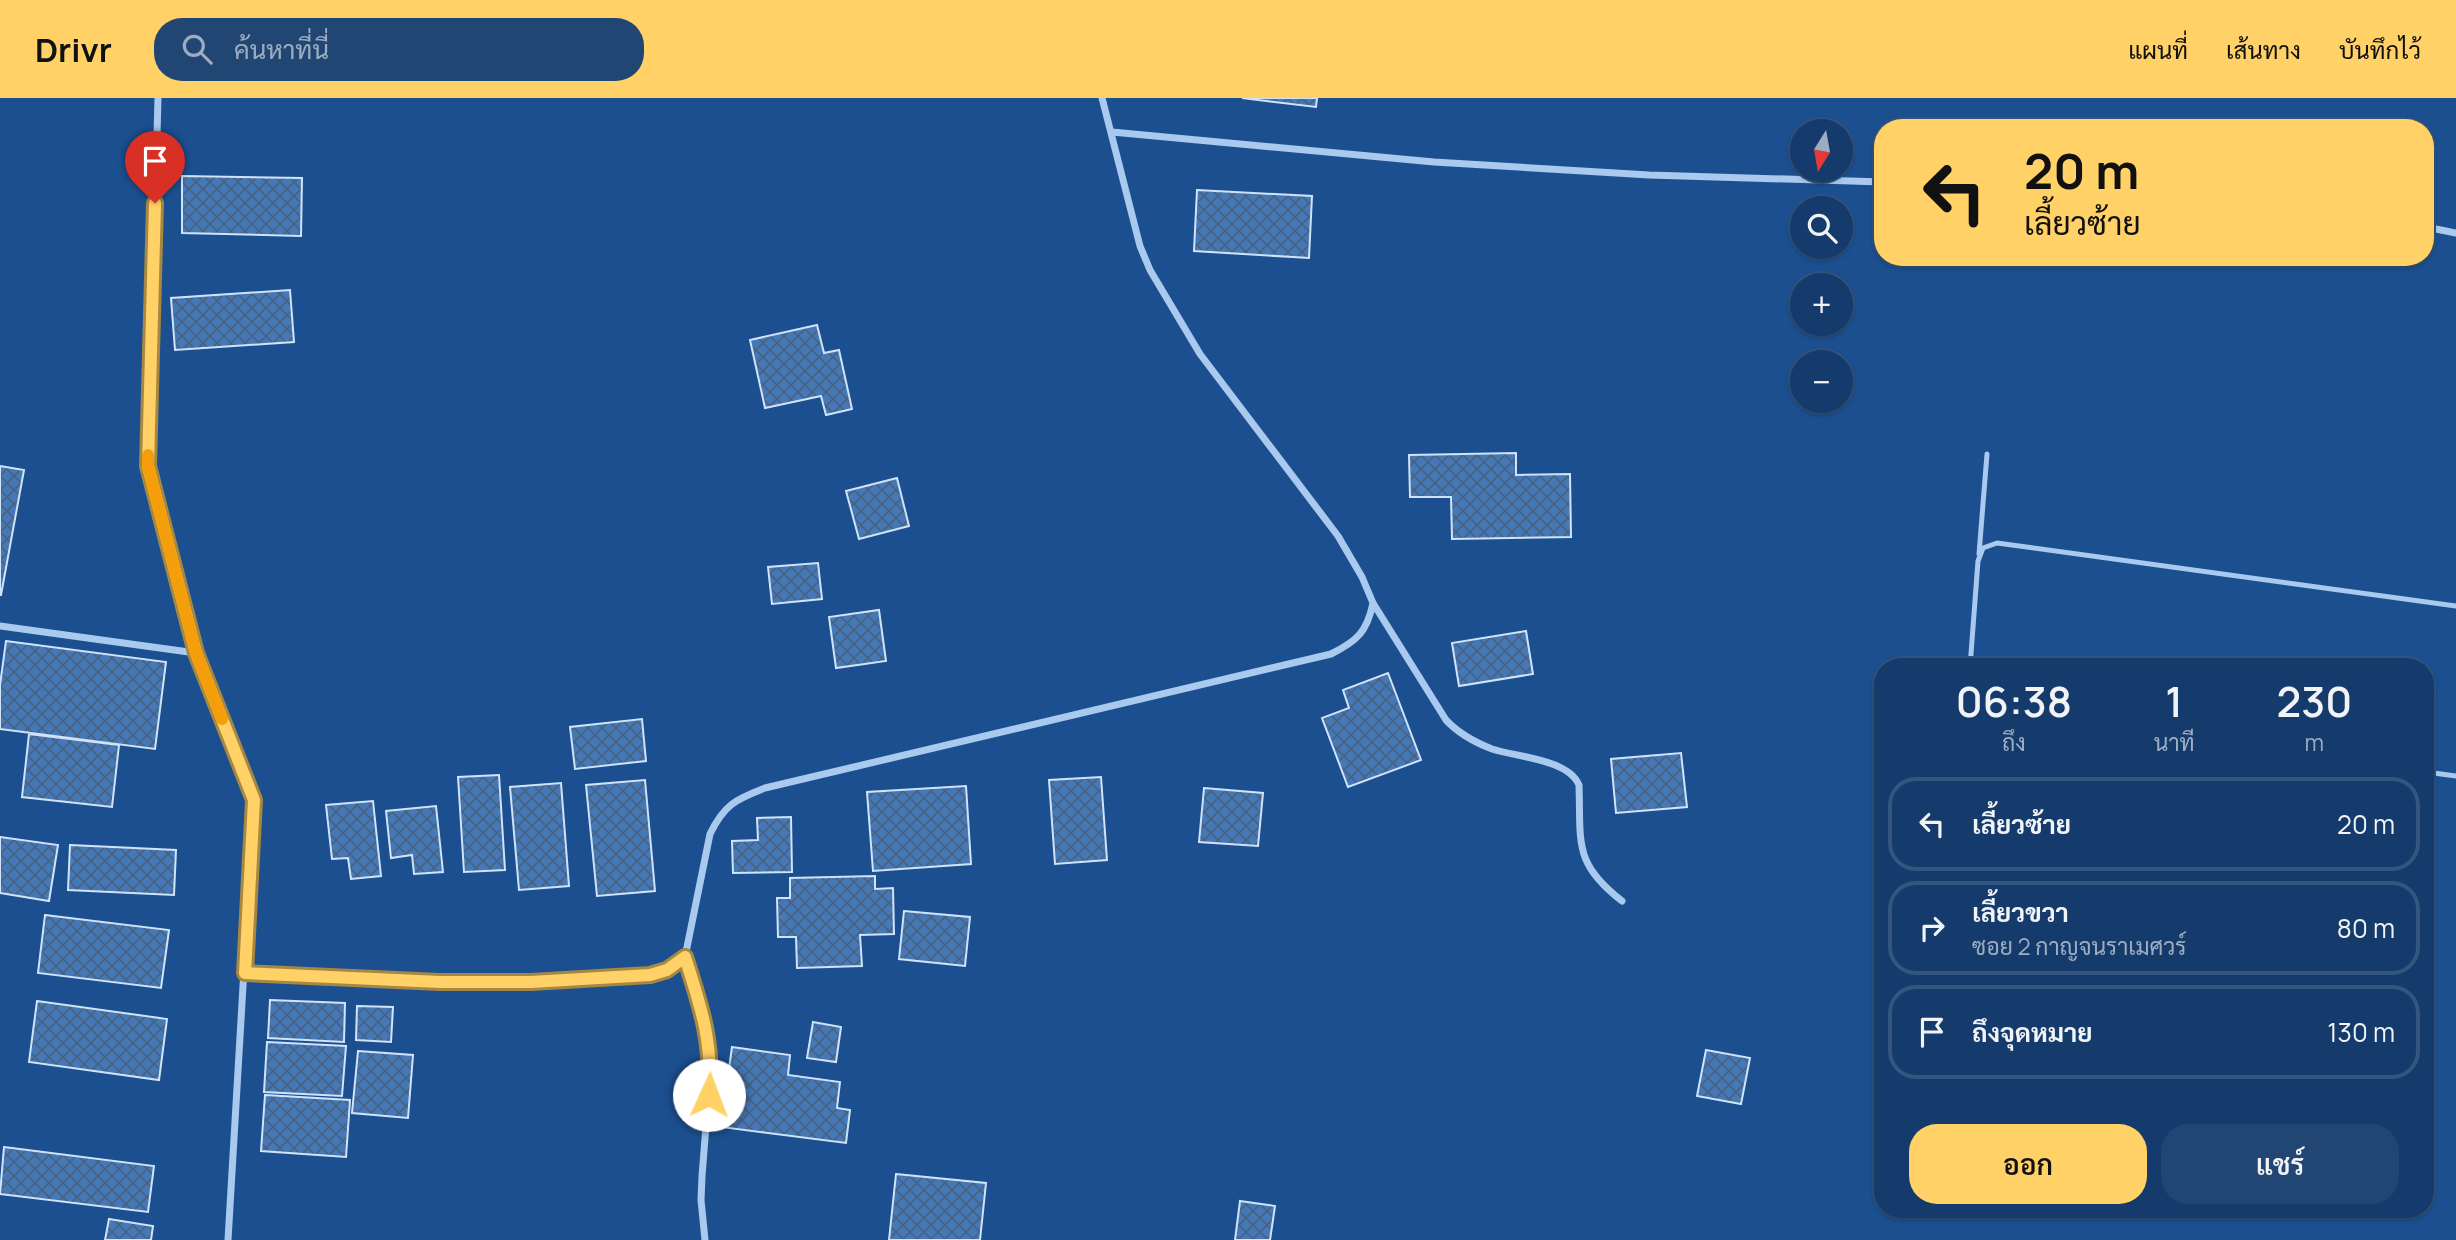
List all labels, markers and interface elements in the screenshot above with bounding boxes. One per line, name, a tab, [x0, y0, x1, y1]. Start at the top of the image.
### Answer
search box	[154, 18, 644, 81]
text: Drivr	[35, 27, 112, 72]
icon: search	[178, 30, 216, 68]
text: ค้นหาที่นี่	[234, 31, 329, 67]
text: แผนที่	[2128, 33, 2188, 66]
text: เส้นทาง	[2226, 33, 2301, 66]
text: บันทึกไว้	[2339, 33, 2421, 66]
north arrow	[1790, 119, 1853, 182]
map controls	[1790, 119, 1853, 413]
pin	[125, 131, 185, 203]
text: 20 m	[2024, 137, 2139, 204]
icon: arrive	[136, 142, 174, 180]
icon: left	[1909, 147, 2000, 238]
button: search	[1790, 196, 1853, 259]
text: เลี้ยวซ้าย	[2024, 201, 2141, 245]
button: +	[1790, 273, 1853, 336]
button: −	[1790, 350, 1853, 413]
text: 06:38	[1956, 672, 2072, 730]
text: 1	[2165, 672, 2183, 730]
text: 230	[2277, 672, 2352, 730]
text: ถึง	[2002, 726, 2026, 758]
text: นาที	[2154, 726, 2195, 758]
text: m	[2305, 726, 2324, 758]
icon: left	[1913, 805, 1951, 843]
text: เลี้ยวซ้าย	[1972, 806, 2071, 842]
text: 20 m	[2337, 806, 2395, 842]
text: เลี้ยวขวา	[1972, 894, 2069, 930]
icon: right	[1913, 909, 1951, 947]
text: 80 m	[2337, 910, 2395, 946]
text: ซอย 2 กาญจนราเมศวร์	[1972, 930, 2186, 962]
icon: arrive	[1913, 1013, 1951, 1051]
text: ถึงจุดหมาย	[1972, 1014, 2093, 1050]
text: 130 m	[2327, 1014, 2395, 1050]
position arrow	[672, 1058, 746, 1132]
button: ออก	[1909, 1124, 2147, 1204]
button: แชร์	[2161, 1124, 2399, 1204]

